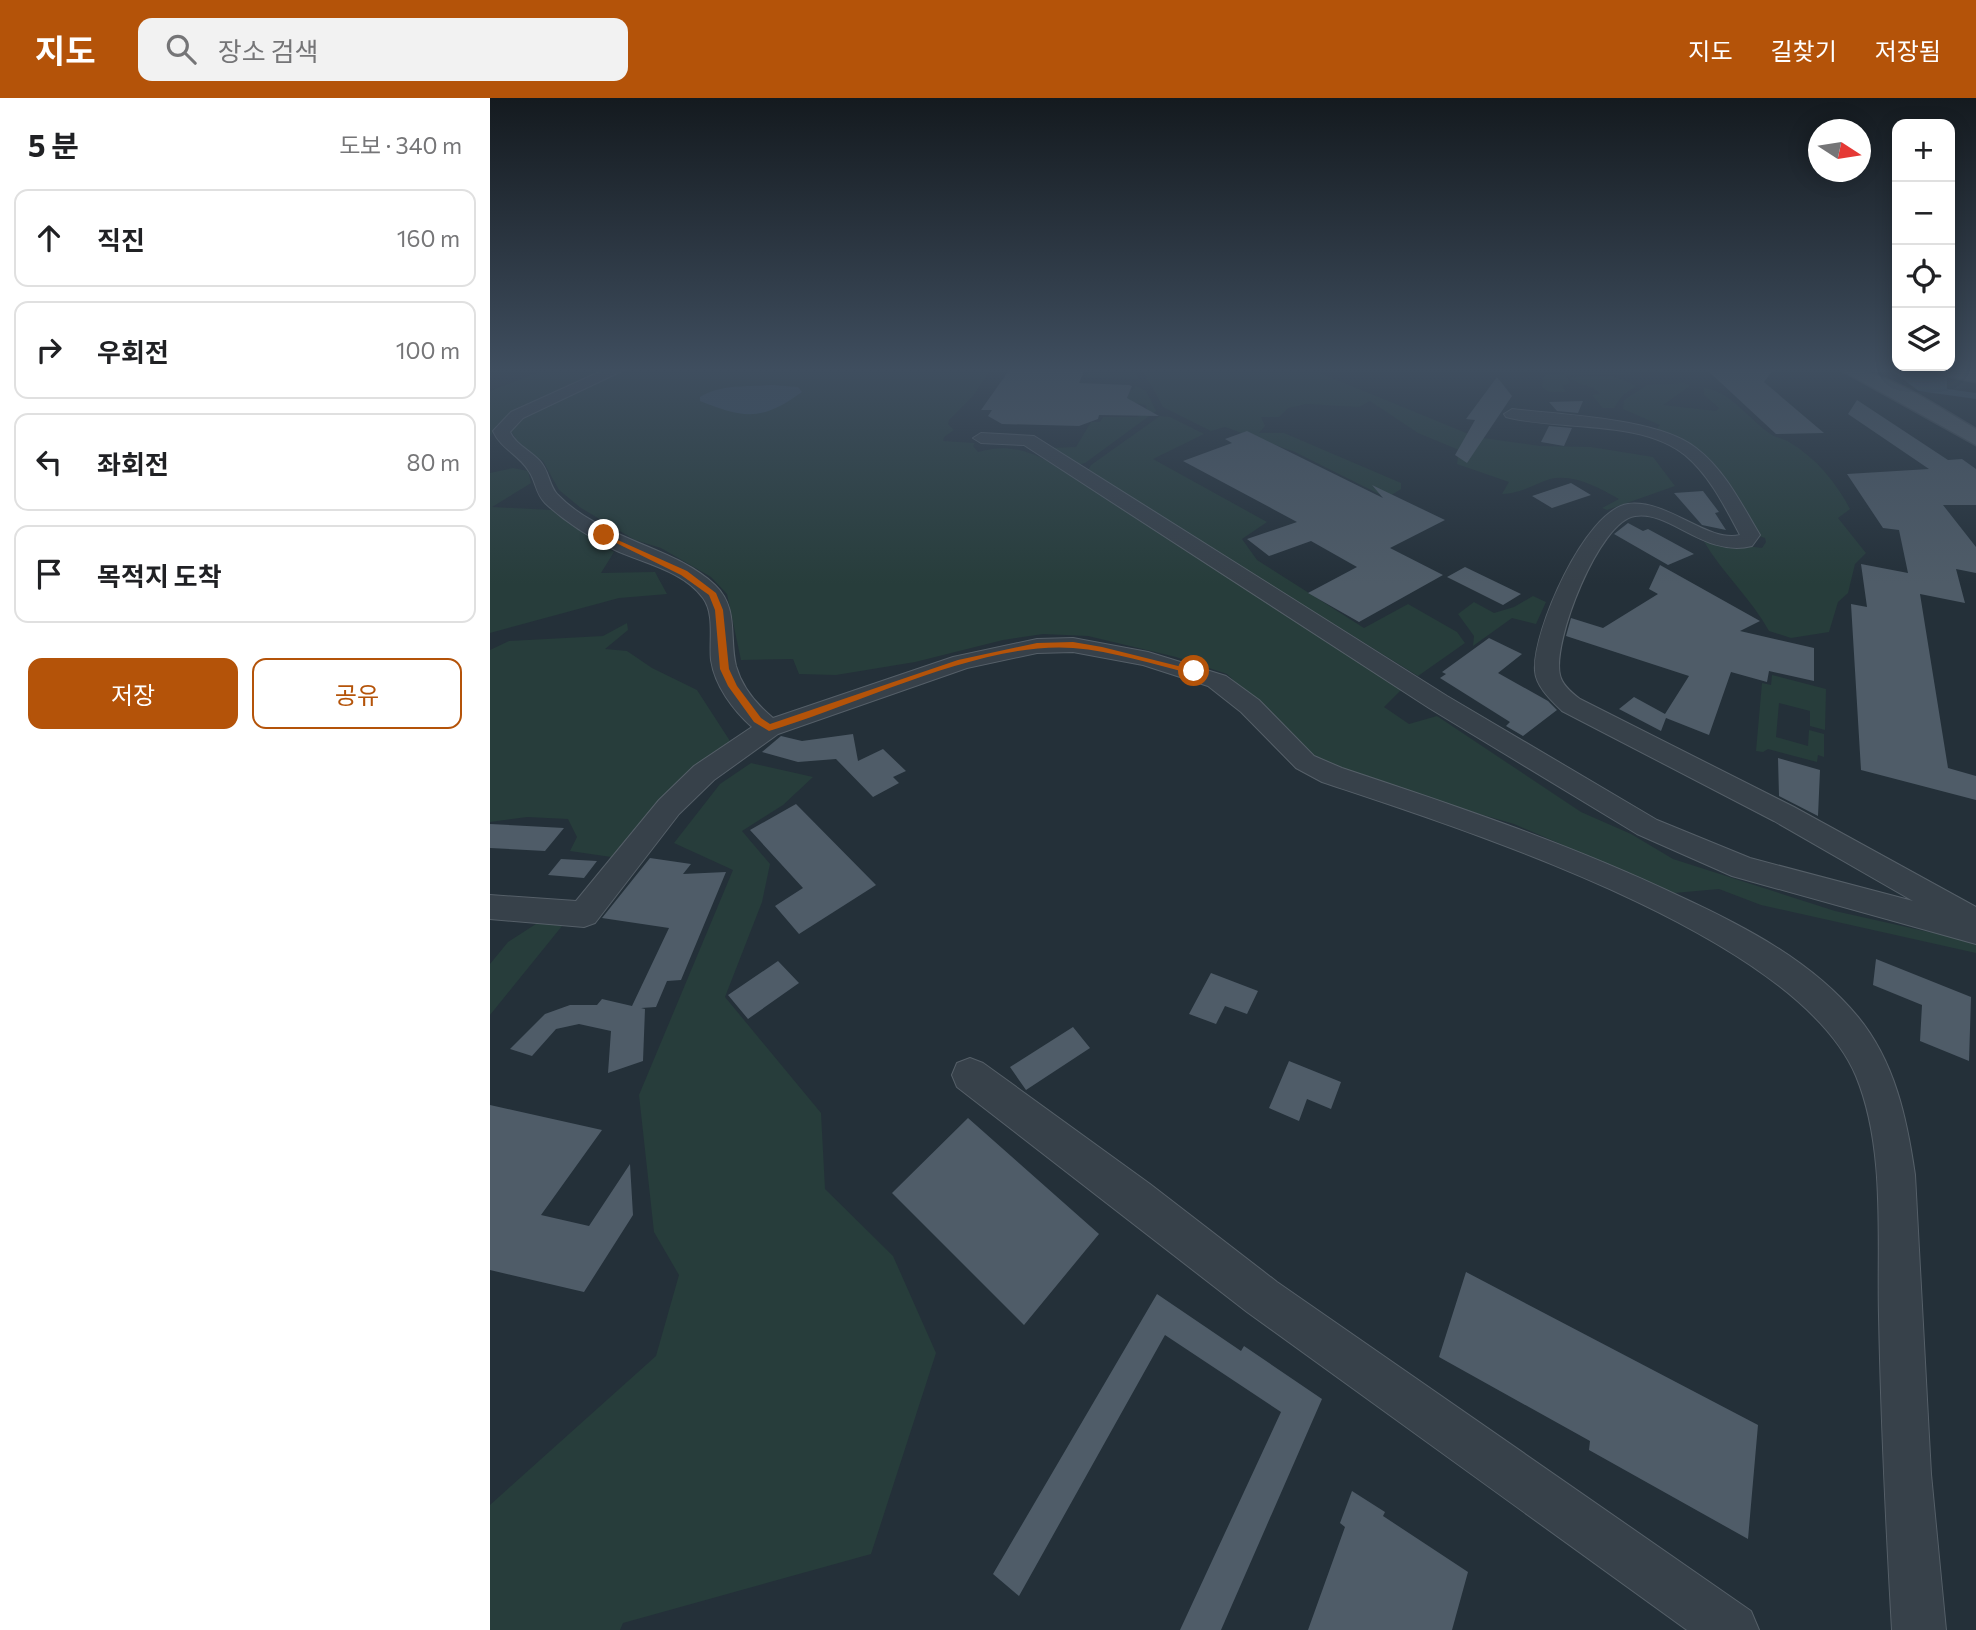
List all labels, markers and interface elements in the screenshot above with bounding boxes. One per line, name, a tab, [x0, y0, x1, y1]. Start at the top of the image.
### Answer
search box	[138, 18, 628, 81]
text: 지도	[35, 29, 96, 70]
icon: search	[162, 30, 200, 68]
text: 장소 검색	[218, 35, 318, 66]
text: 지도	[1688, 36, 1733, 65]
text: 길찾기	[1771, 36, 1837, 65]
text: 저장됨	[1875, 36, 1941, 65]
north arrow	[1808, 119, 1871, 182]
map controls	[1892, 119, 1955, 371]
button: +	[1892, 119, 1955, 182]
text: 5 분	[28, 126, 79, 163]
text: 도보 · 340 m	[339, 131, 462, 159]
button: −	[1892, 182, 1955, 245]
icon: ahead	[30, 219, 68, 257]
text: 직진	[97, 224, 145, 255]
text: 160 m	[397, 224, 460, 252]
button: locate	[1892, 245, 1955, 308]
button: layers	[1892, 308, 1955, 371]
icon: right	[30, 331, 68, 369]
text: 우회전	[97, 336, 169, 367]
text: 100 m	[396, 336, 460, 364]
icon: left	[30, 443, 68, 481]
text: 좌회전	[97, 448, 169, 479]
text: 80 m	[407, 448, 460, 476]
route end	[588, 519, 619, 550]
icon: arrive	[30, 555, 68, 593]
text: 목적지 도착	[97, 560, 222, 591]
route start	[1178, 655, 1209, 686]
button: 저장	[28, 658, 238, 729]
button: 공유	[252, 658, 462, 729]

